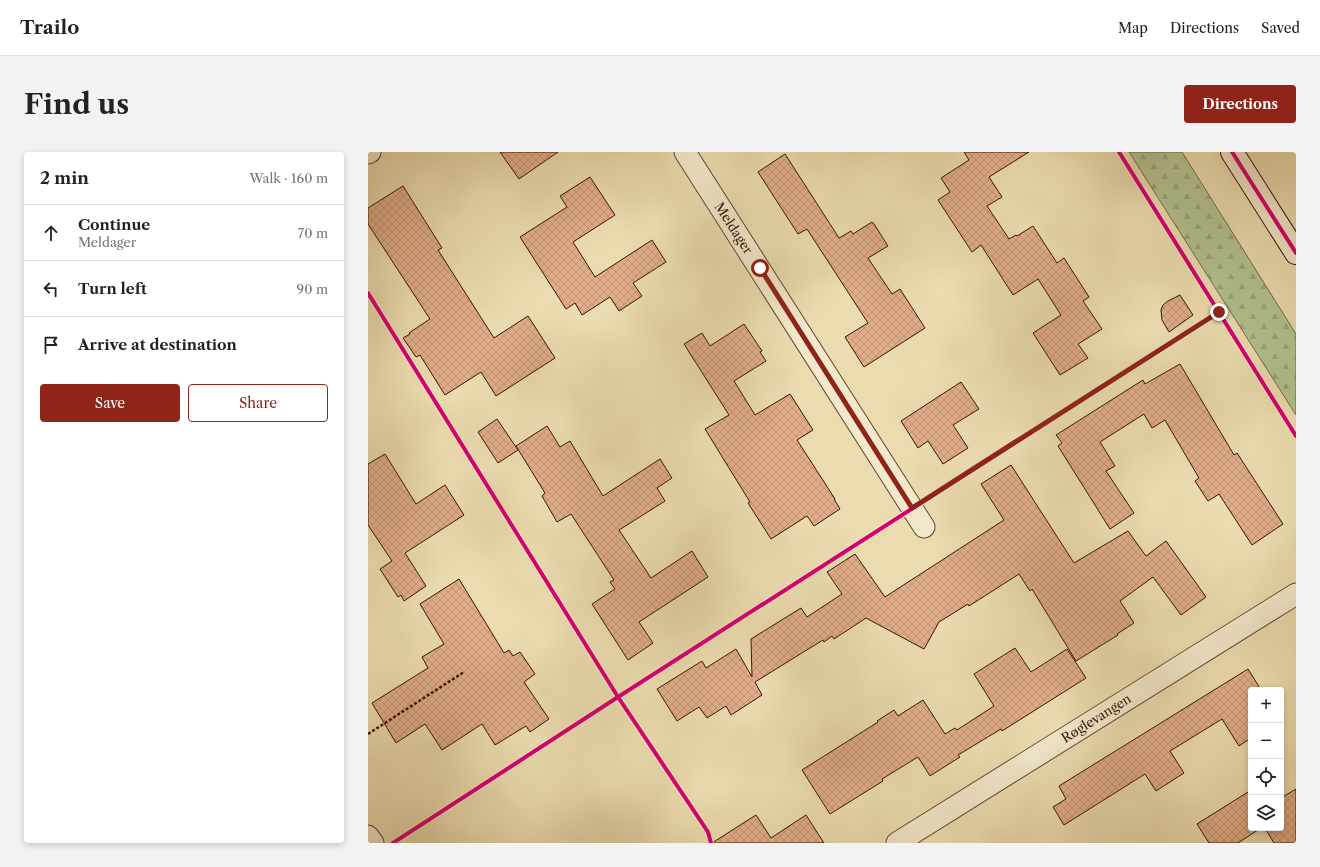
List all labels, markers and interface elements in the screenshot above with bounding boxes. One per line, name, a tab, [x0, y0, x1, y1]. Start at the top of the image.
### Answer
text: Trailo	[20, 16, 79, 39]
text: Map	[1118, 19, 1148, 37]
text: Directions	[1170, 19, 1239, 37]
text: Saved	[1261, 19, 1300, 37]
button: Directions	[1184, 85, 1296, 123]
text: Find us	[24, 87, 129, 121]
text: 2 min	[40, 168, 89, 188]
text: Walk · 160 m	[249, 170, 328, 186]
street label: Meldager	[711, 199, 757, 257]
text: Continue	[78, 215, 150, 234]
icon: ahead	[40, 222, 62, 244]
text: 70 m	[298, 225, 328, 241]
text: Meldager	[78, 234, 136, 250]
route start	[751, 259, 769, 277]
icon: left	[40, 278, 62, 300]
text: Turn left	[78, 279, 147, 298]
text: 90 m	[297, 281, 328, 297]
route end	[1210, 303, 1228, 321]
icon: arrive	[40, 334, 62, 356]
text: Arrive at destination	[78, 335, 237, 354]
button: Save	[40, 384, 180, 422]
button: Share	[188, 384, 328, 422]
map controls	[1248, 687, 1284, 831]
button: +	[1248, 687, 1284, 723]
street label: Røglevangen	[1058, 690, 1134, 746]
button: −	[1248, 723, 1284, 759]
button: locate	[1248, 759, 1284, 795]
button: layers	[1248, 795, 1284, 831]

